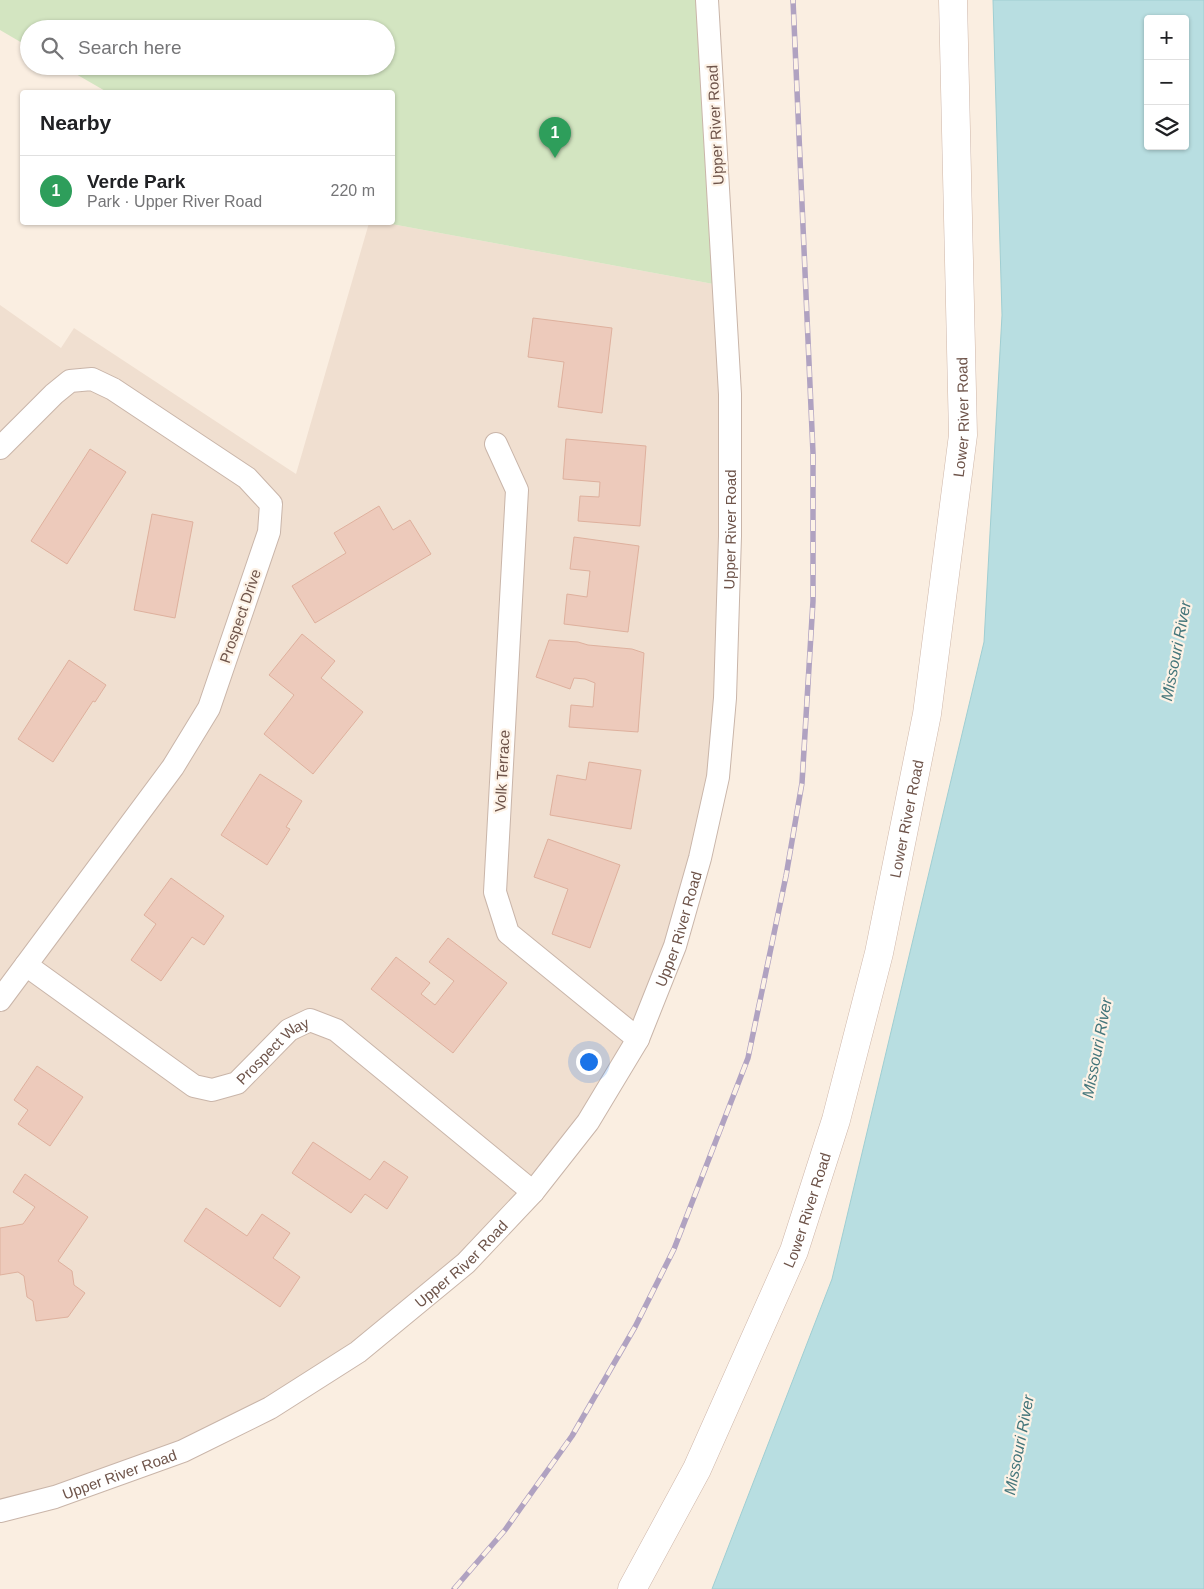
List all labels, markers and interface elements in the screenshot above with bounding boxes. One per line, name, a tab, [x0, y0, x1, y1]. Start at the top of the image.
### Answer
map controls	[1144, 15, 1189, 150]
button: +	[1144, 15, 1189, 60]
search box	[20, 20, 395, 75]
icon: search	[38, 34, 66, 62]
text: Search here	[78, 37, 182, 58]
button: −	[1144, 60, 1189, 105]
street label: Upper River Road	[703, 65, 727, 185]
button: layers	[1144, 105, 1189, 150]
text: Nearby	[40, 111, 111, 134]
pin: 1	[539, 117, 571, 158]
text: Verde Park	[87, 171, 185, 192]
text: 1	[52, 182, 60, 199]
text: 220 m	[331, 182, 375, 199]
text: Park · Upper River Road	[87, 193, 262, 210]
street label: Lower River Road	[949, 357, 972, 478]
street label: Upper River Road	[720, 469, 739, 590]
street label: Prospect Drive	[216, 567, 264, 665]
water label: Missouri River	[1158, 599, 1194, 702]
street label: Volk Terrace	[491, 729, 513, 813]
street label: Lower River Road	[886, 758, 926, 879]
street label: Upper River Road	[651, 869, 704, 989]
water label: Missouri River	[1079, 996, 1115, 1099]
street label: Prospect Way	[232, 1013, 312, 1087]
your location	[576, 1049, 602, 1075]
street label: Lower River Road	[779, 1150, 834, 1270]
street label: Upper River Road	[411, 1216, 511, 1310]
water label: Missouri River	[1001, 1393, 1037, 1496]
street label: Upper River Road	[60, 1446, 179, 1502]

